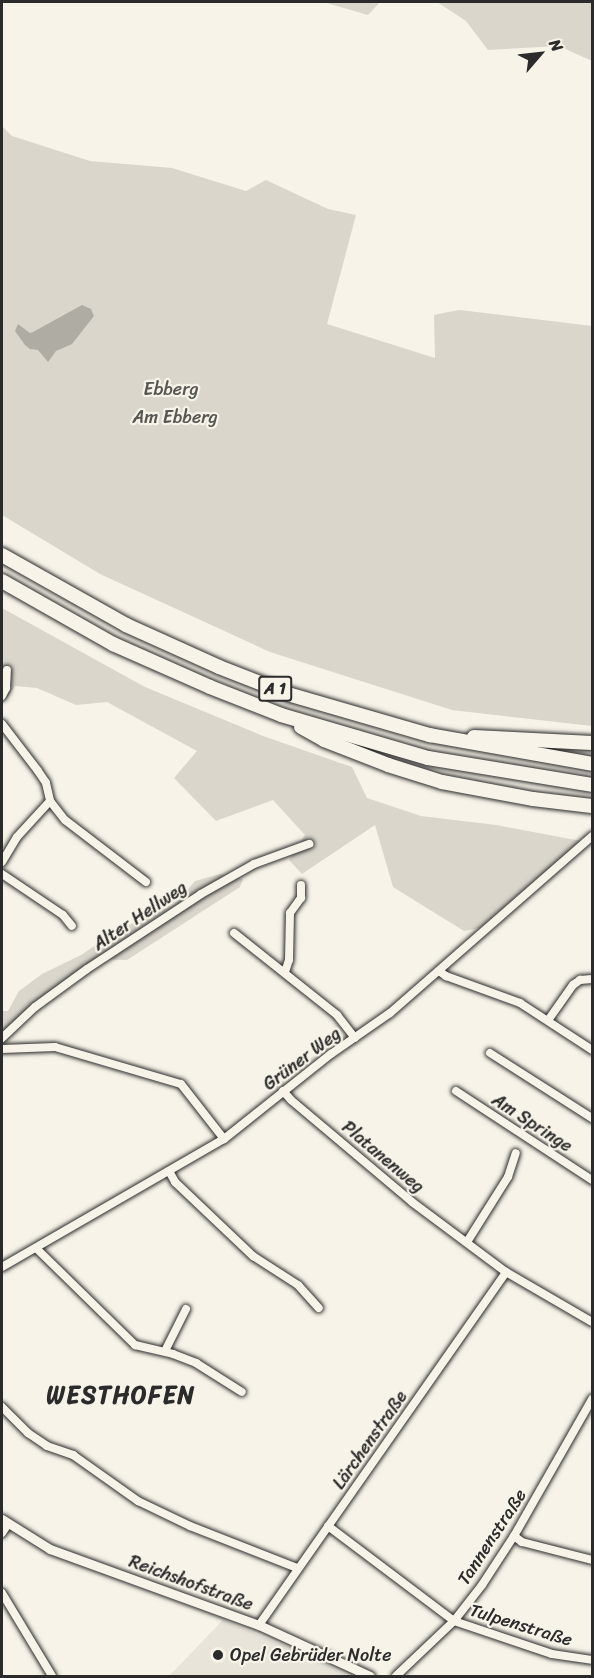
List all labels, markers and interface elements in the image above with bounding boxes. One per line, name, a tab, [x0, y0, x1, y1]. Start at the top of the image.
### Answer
north arrow	[510, 24, 570, 84]
text: N	[541, 34, 572, 57]
park label: Ebberg	[143, 378, 199, 400]
park label: Am Ebberg	[132, 406, 218, 428]
road number: A 1	[257, 676, 293, 702]
street label: Alter Hellweg	[89, 877, 191, 955]
street label: Grüner Weg	[259, 1023, 345, 1095]
street label: Am Springe	[488, 1089, 576, 1157]
street label: Platanenweg	[337, 1116, 429, 1198]
district label: WESTHOFEN	[47, 1382, 195, 1410]
street label: Lärchenstraße	[328, 1387, 412, 1493]
street label: Tannenstraße	[453, 1485, 531, 1589]
street label: Reichshofstraße	[126, 1551, 256, 1615]
street label: Tulpenstraße	[467, 1599, 575, 1651]
place label: Opel Gebrüder Nolte	[230, 1644, 392, 1666]
marker: Opel Gebrüder Nolte	[211, 1648, 225, 1662]

